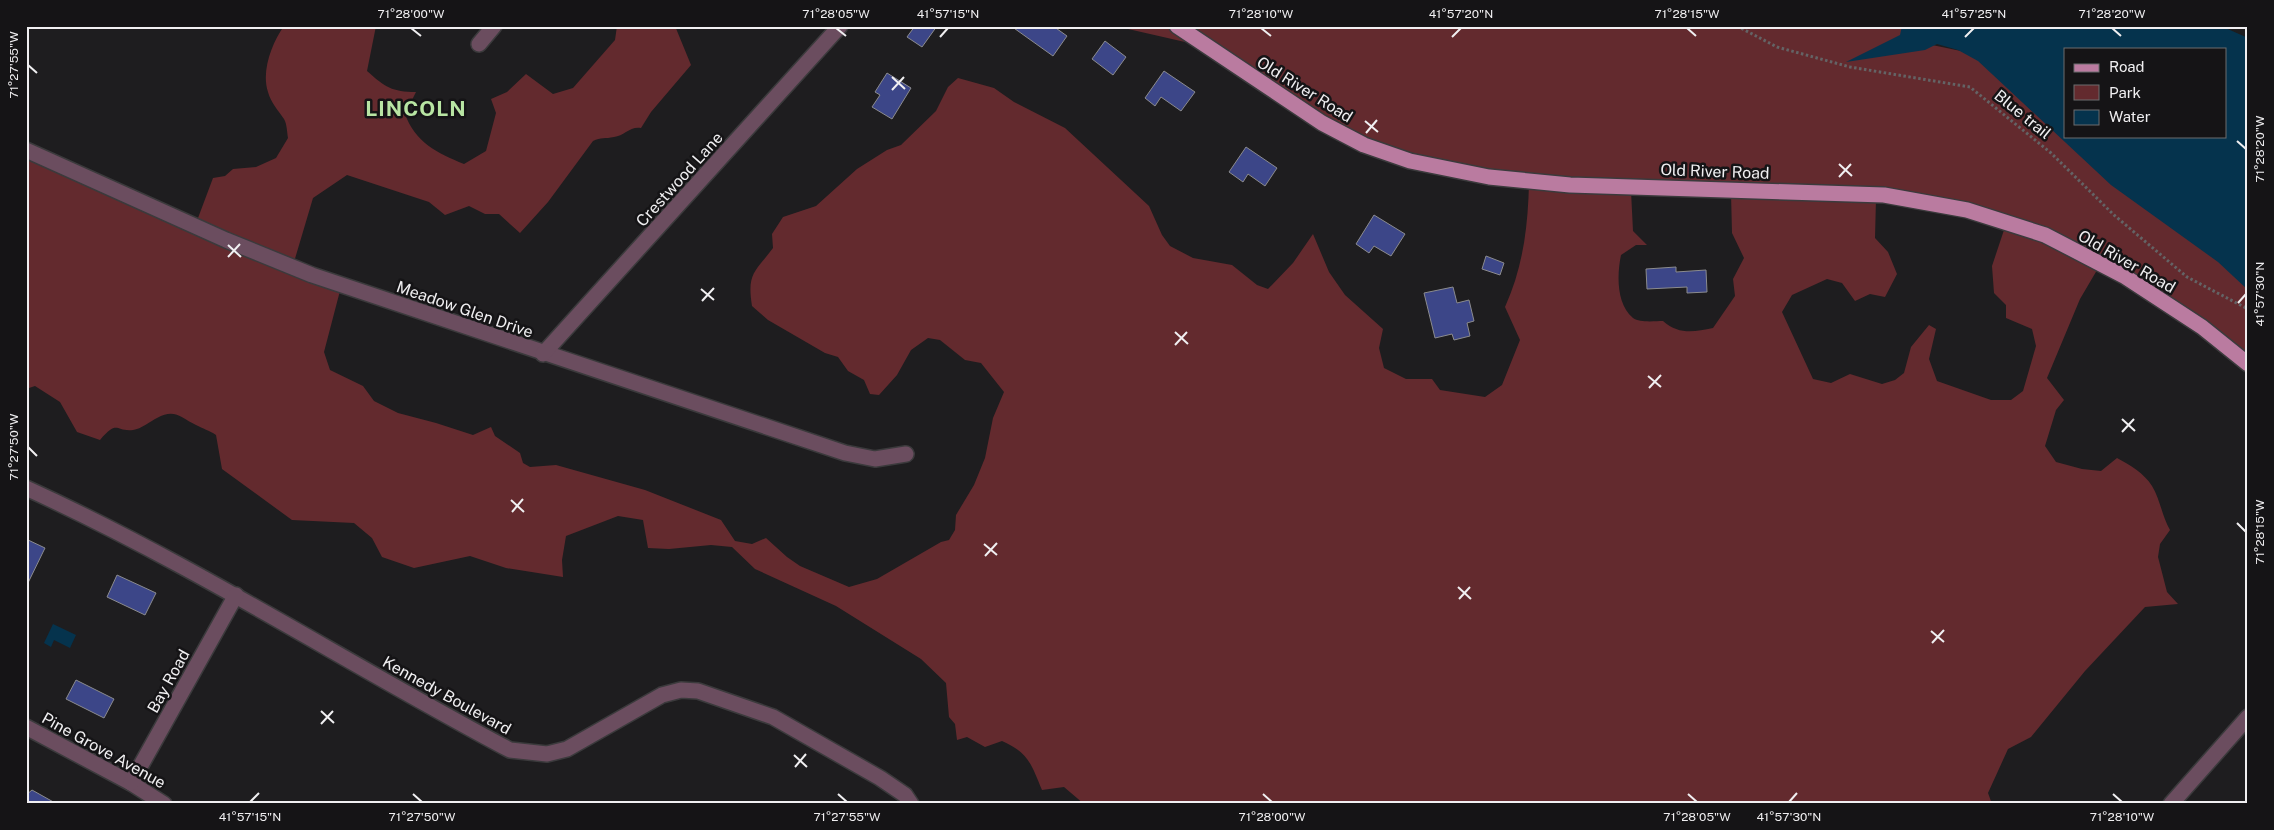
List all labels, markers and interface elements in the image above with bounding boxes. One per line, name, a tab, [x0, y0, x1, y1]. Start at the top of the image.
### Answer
text: 71°28'00"W	[378, 7, 445, 21]
text: 71°28'05"W	[802, 7, 870, 21]
text: 41°57'15"N	[917, 7, 979, 21]
text: 71°28'10"W	[1229, 7, 1294, 21]
text: 41°57'20"N	[1429, 7, 1493, 21]
text: 71°28'15"W	[1655, 7, 1720, 21]
text: 41°57'25"N	[1942, 7, 2006, 21]
text: 71°28'20"W	[2079, 7, 2146, 21]
text: 71°27'55"W	[7, 31, 21, 99]
legend	[2064, 48, 2226, 138]
street label: Old River Road	[1253, 52, 1356, 126]
text: Road	[2109, 58, 2145, 75]
text: Park	[2109, 84, 2141, 101]
street label: Blue trail	[1991, 86, 2055, 143]
district label: LINCOLN	[365, 96, 467, 121]
text: Water	[2109, 108, 2151, 125]
text: 71°28'20"W	[2253, 115, 2267, 182]
street label: Crestwood Lane	[632, 128, 727, 230]
street label: Old River Road	[1660, 160, 1770, 183]
street label: Old River Road	[2075, 226, 2179, 297]
text: 41°57'30"N	[2253, 262, 2267, 326]
street label: Meadow Glen Drive	[394, 277, 536, 342]
text: 71°27'50"W	[7, 413, 21, 480]
text: 71°28'15"W	[2253, 499, 2267, 564]
street label: Bay Road	[143, 646, 194, 716]
street label: Kennedy Boulevard	[379, 652, 514, 739]
street label: Pine Grove Avenue	[38, 708, 169, 792]
text: 41°57'15"N	[219, 810, 281, 824]
text: 71°27'50"W	[389, 810, 456, 824]
text: 71°27'55"W	[813, 810, 881, 824]
text: 71°28'00"W	[1239, 810, 1306, 824]
text: 71°28'05"W	[1663, 810, 1731, 824]
text: 41°57'30"N	[1757, 810, 1821, 824]
text: 71°28'10"W	[2090, 810, 2155, 824]

